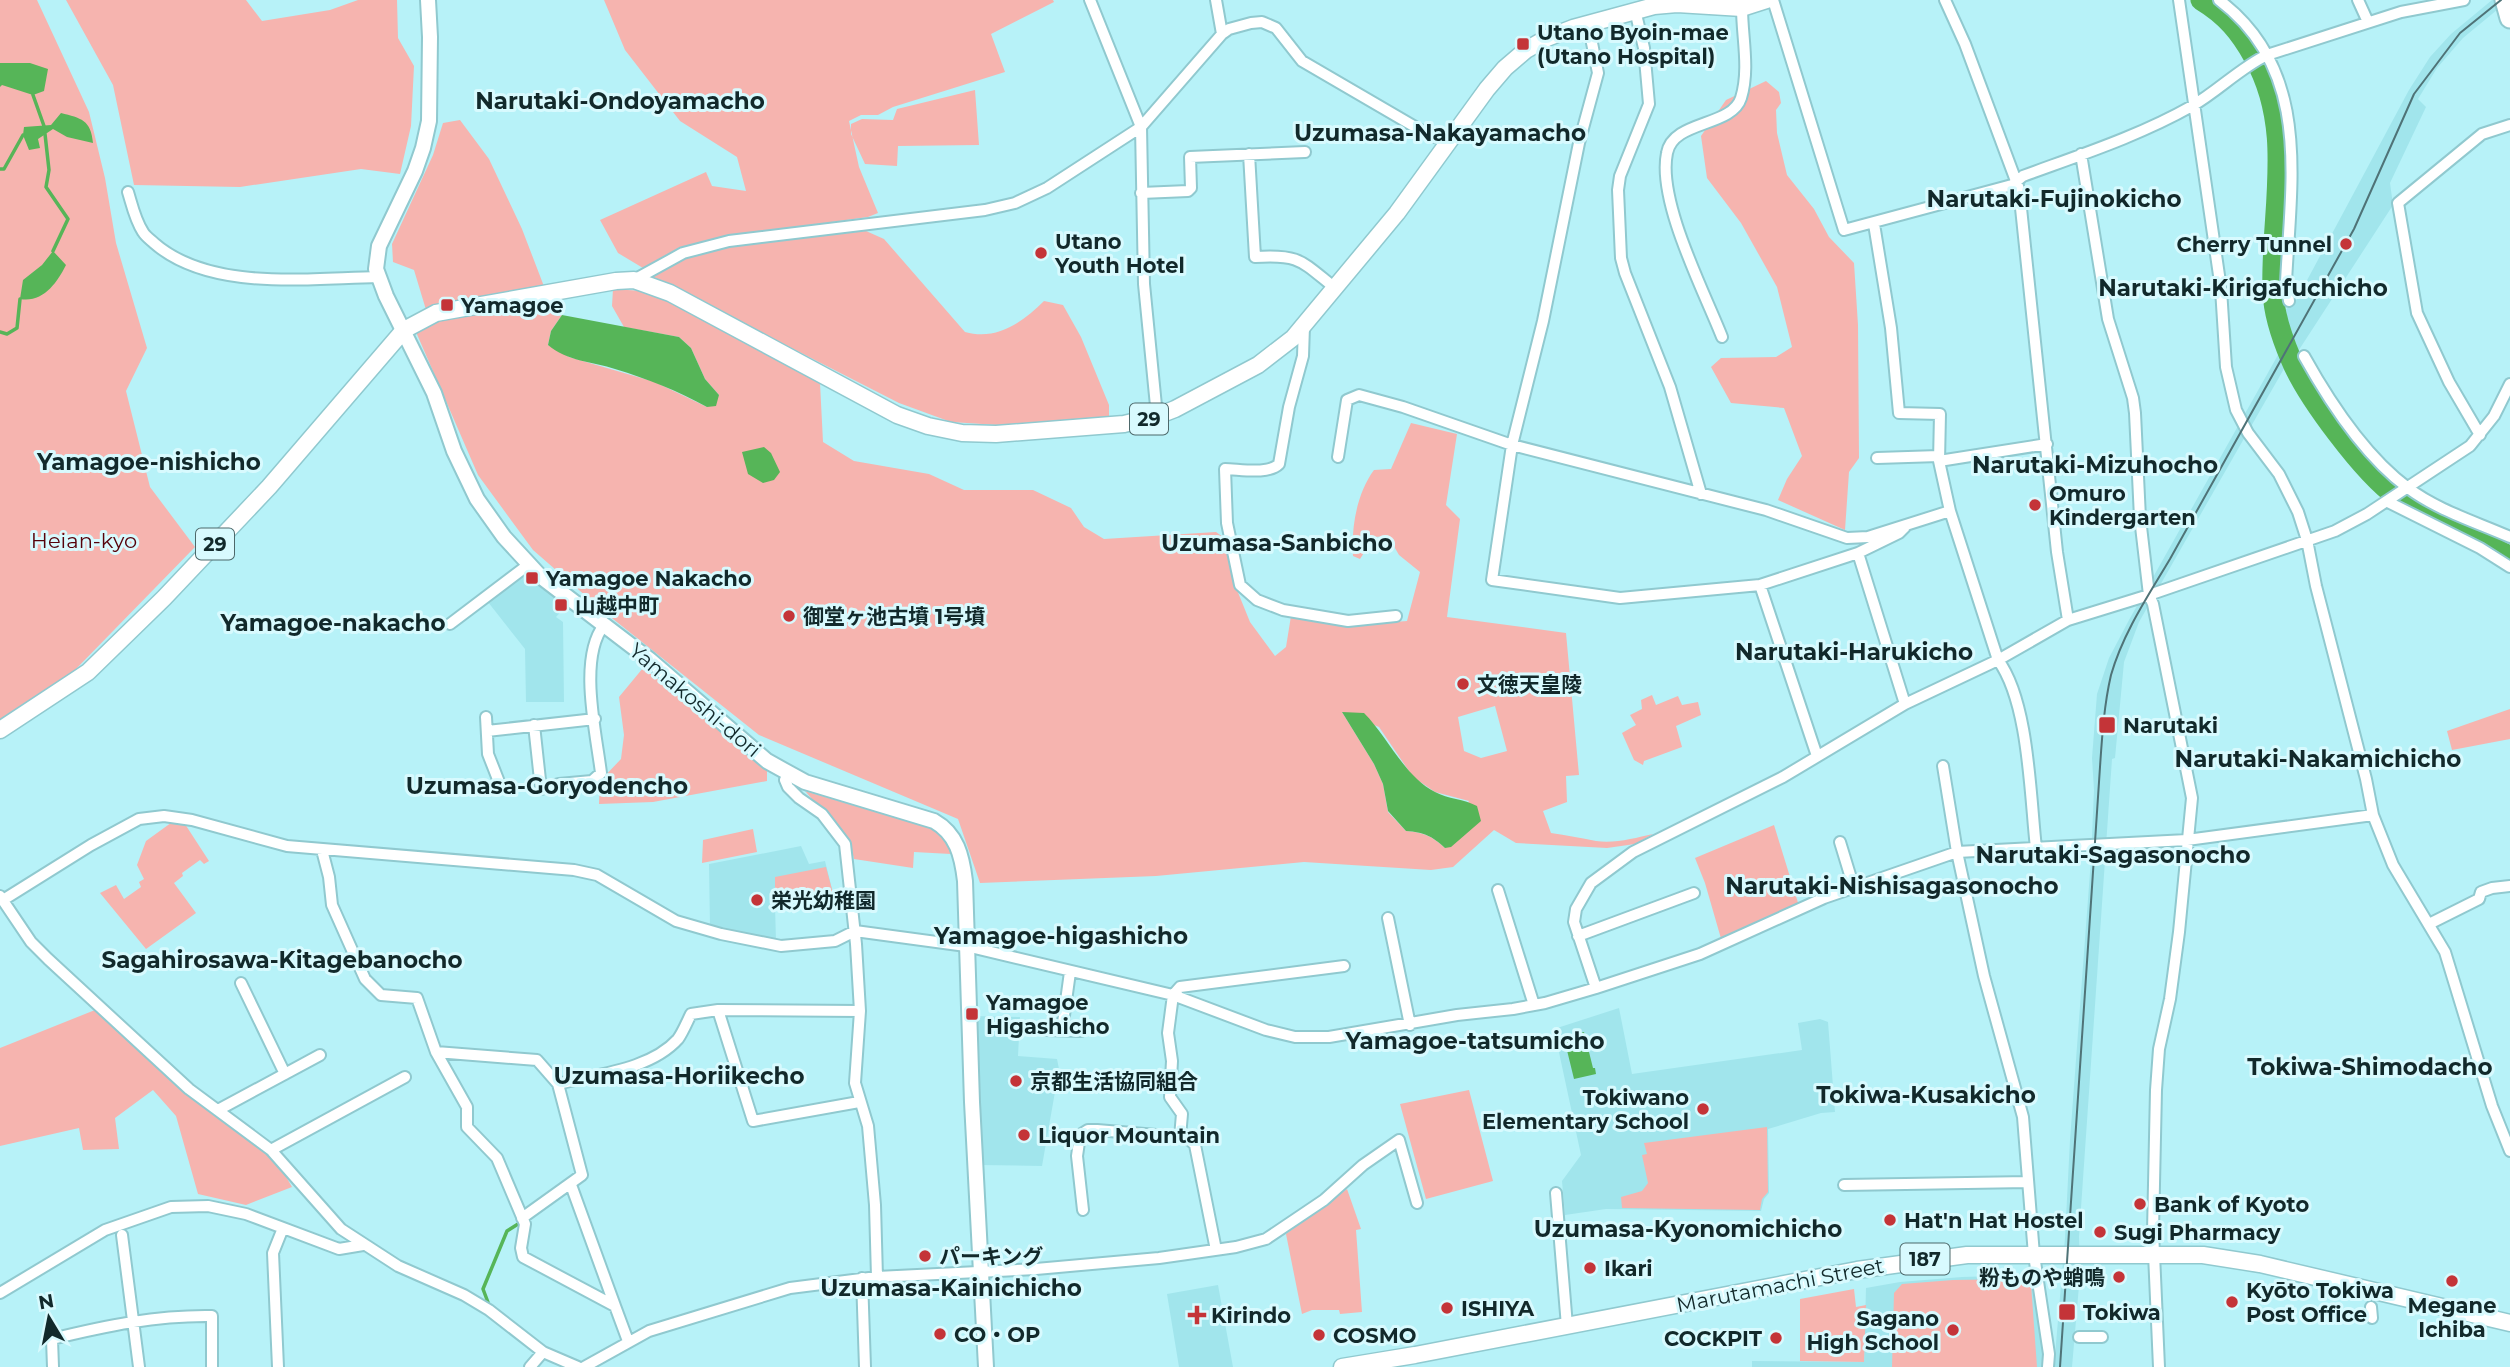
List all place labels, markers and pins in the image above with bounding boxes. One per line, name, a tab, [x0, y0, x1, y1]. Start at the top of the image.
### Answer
place label: Utano Byoin-mae (Utano Hospital)	[1537, 20, 1729, 69]
marker: Utano Byoin-mae (Utano Hospital)	[1515, 36, 1531, 52]
place label: Utano Youth Hotel	[1054, 229, 1185, 278]
place label: Cherry Tunnel	[2177, 232, 2332, 257]
marker: Cherry Tunnel	[2338, 236, 2354, 252]
marker: Utano Youth Hotel	[1033, 245, 1049, 261]
place label: Yamagoe	[460, 293, 564, 318]
marker: Yamagoe	[439, 297, 455, 313]
place label: Omuro Kindergarten	[2049, 481, 2196, 530]
marker: Omuro Kindergarten	[2027, 497, 2043, 513]
place label: Yamagoe Nakacho	[545, 566, 752, 591]
marker: Yamagoe Nakacho	[524, 570, 540, 586]
place label: 山越中町	[575, 593, 659, 618]
marker: 山越中町	[553, 597, 569, 613]
place label: 御堂ヶ池古墳 1号墳	[803, 604, 985, 629]
marker: 御堂ヶ池古墳 1号墳	[781, 608, 797, 624]
place label: 文徳天皇陵	[1477, 672, 1582, 697]
marker: 文徳天皇陵	[1455, 676, 1471, 692]
place label: Narutaki	[2123, 713, 2218, 738]
marker: Narutaki	[2097, 715, 2117, 735]
place label: 栄光幼稚園	[771, 888, 876, 913]
marker: 栄光幼稚園	[749, 892, 765, 908]
place label: Yamagoe Higashicho	[985, 990, 1110, 1039]
marker: Yamagoe Higashicho	[964, 1006, 980, 1022]
place label: 京都生活協同組合	[1030, 1069, 1198, 1094]
marker: 京都生活協同組合	[1008, 1073, 1024, 1089]
place label: Tokiwano Elementary School	[1482, 1085, 1689, 1134]
marker: Tokiwano Elementary School	[1695, 1101, 1711, 1117]
place label: Liquor Mountain	[1038, 1123, 1220, 1148]
marker: Liquor Mountain	[1016, 1127, 1032, 1143]
place label: Bank of Kyoto	[2154, 1192, 2309, 1217]
marker: Bank of Kyoto	[2132, 1196, 2148, 1212]
place label: Hat'n Hat Hostel	[1904, 1208, 2084, 1233]
marker: Hat'n Hat Hostel	[1882, 1212, 1898, 1228]
place label: Sugi Pharmacy	[2114, 1220, 2281, 1245]
marker: Sugi Pharmacy	[2092, 1224, 2108, 1240]
place label: パーキング	[939, 1244, 1043, 1269]
marker: パーキング	[917, 1248, 933, 1264]
place label: Ikari	[1604, 1256, 1653, 1281]
marker: Ikari	[1582, 1260, 1598, 1276]
place label: 粉ものや蛸鳴	[1979, 1265, 2105, 1290]
marker: 粉ものや蛸鳴	[2111, 1269, 2127, 1285]
marker: Megane Ichiba	[2444, 1273, 2460, 1289]
place label: Kyōto Tokiwa Post Office	[2246, 1278, 2394, 1327]
place label: Megane Ichiba	[2408, 1293, 2496, 1342]
marker: Kyōto Tokiwa Post Office	[2224, 1294, 2240, 1310]
place label: ISHIYA	[1461, 1296, 1535, 1321]
marker: ISHIYA	[1439, 1300, 1455, 1316]
place label: Tokiwa	[2083, 1300, 2161, 1325]
marker: Tokiwa	[2057, 1302, 2077, 1322]
place label: Kirindo	[1211, 1303, 1291, 1328]
place label: Sagano High School	[1806, 1306, 1939, 1355]
marker: Kirindo	[1189, 1307, 1205, 1323]
place label: CO・OP	[954, 1322, 1040, 1347]
marker: Sagano High School	[1945, 1322, 1961, 1338]
place label: COSMO	[1333, 1323, 1416, 1348]
marker: CO・OP	[932, 1326, 948, 1342]
place label: COCKPIT	[1664, 1326, 1762, 1351]
marker: COSMO	[1311, 1327, 1327, 1343]
marker: COCKPIT	[1768, 1330, 1784, 1346]

